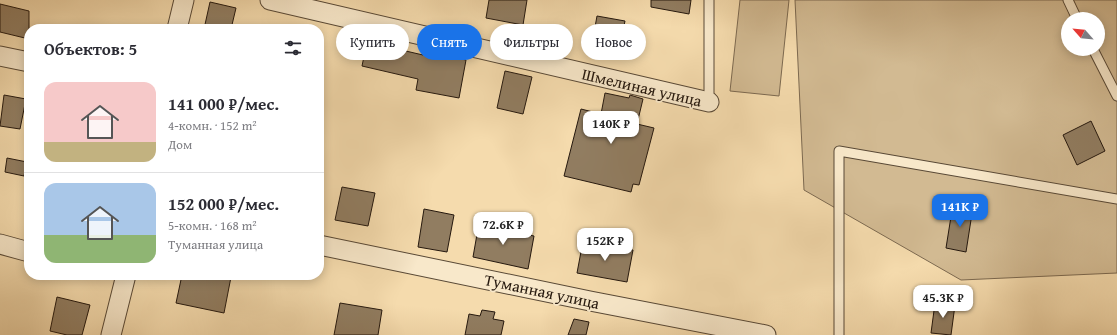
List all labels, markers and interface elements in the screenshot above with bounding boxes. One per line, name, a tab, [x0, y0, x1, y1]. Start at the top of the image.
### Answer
north arrow	[1061, 12, 1105, 56]
map controls	[1061, 12, 1105, 56]
chip: Купить	[336, 24, 409, 60]
chip: Снять	[417, 24, 482, 60]
chip: Фильтры	[490, 24, 573, 60]
chip: Новое	[581, 24, 646, 60]
text: Объектов: 5	[44, 36, 137, 61]
icon: filters	[282, 37, 304, 59]
street label: Шмелиная улица	[580, 62, 705, 113]
text: 141 000 ₽/мес.	[168, 91, 279, 116]
icon: home	[76, 98, 124, 146]
pin: 140K ₽	[578, 111, 644, 145]
text: 140K ₽	[592, 114, 630, 133]
text: 4-комн. · 152 m²	[168, 116, 257, 135]
text: Дом	[168, 135, 192, 154]
text: 152 000 ₽/мес.	[168, 191, 279, 216]
pin: 141K ₽	[927, 194, 993, 228]
text: 141K ₽	[941, 197, 979, 216]
icon: home	[76, 199, 124, 247]
pin: 72.6K ₽	[466, 212, 540, 246]
text: 72.6K ₽	[482, 215, 524, 234]
text: 5-комн. · 168 m²	[168, 216, 257, 235]
pin: 152K ₽	[572, 228, 638, 262]
text: 152K ₽	[586, 231, 624, 250]
text: Туманная улица	[168, 235, 263, 254]
street label: Туманная улица	[482, 267, 602, 315]
pin: 45.3K ₽	[906, 285, 980, 319]
text: 45.3K ₽	[922, 288, 964, 307]

